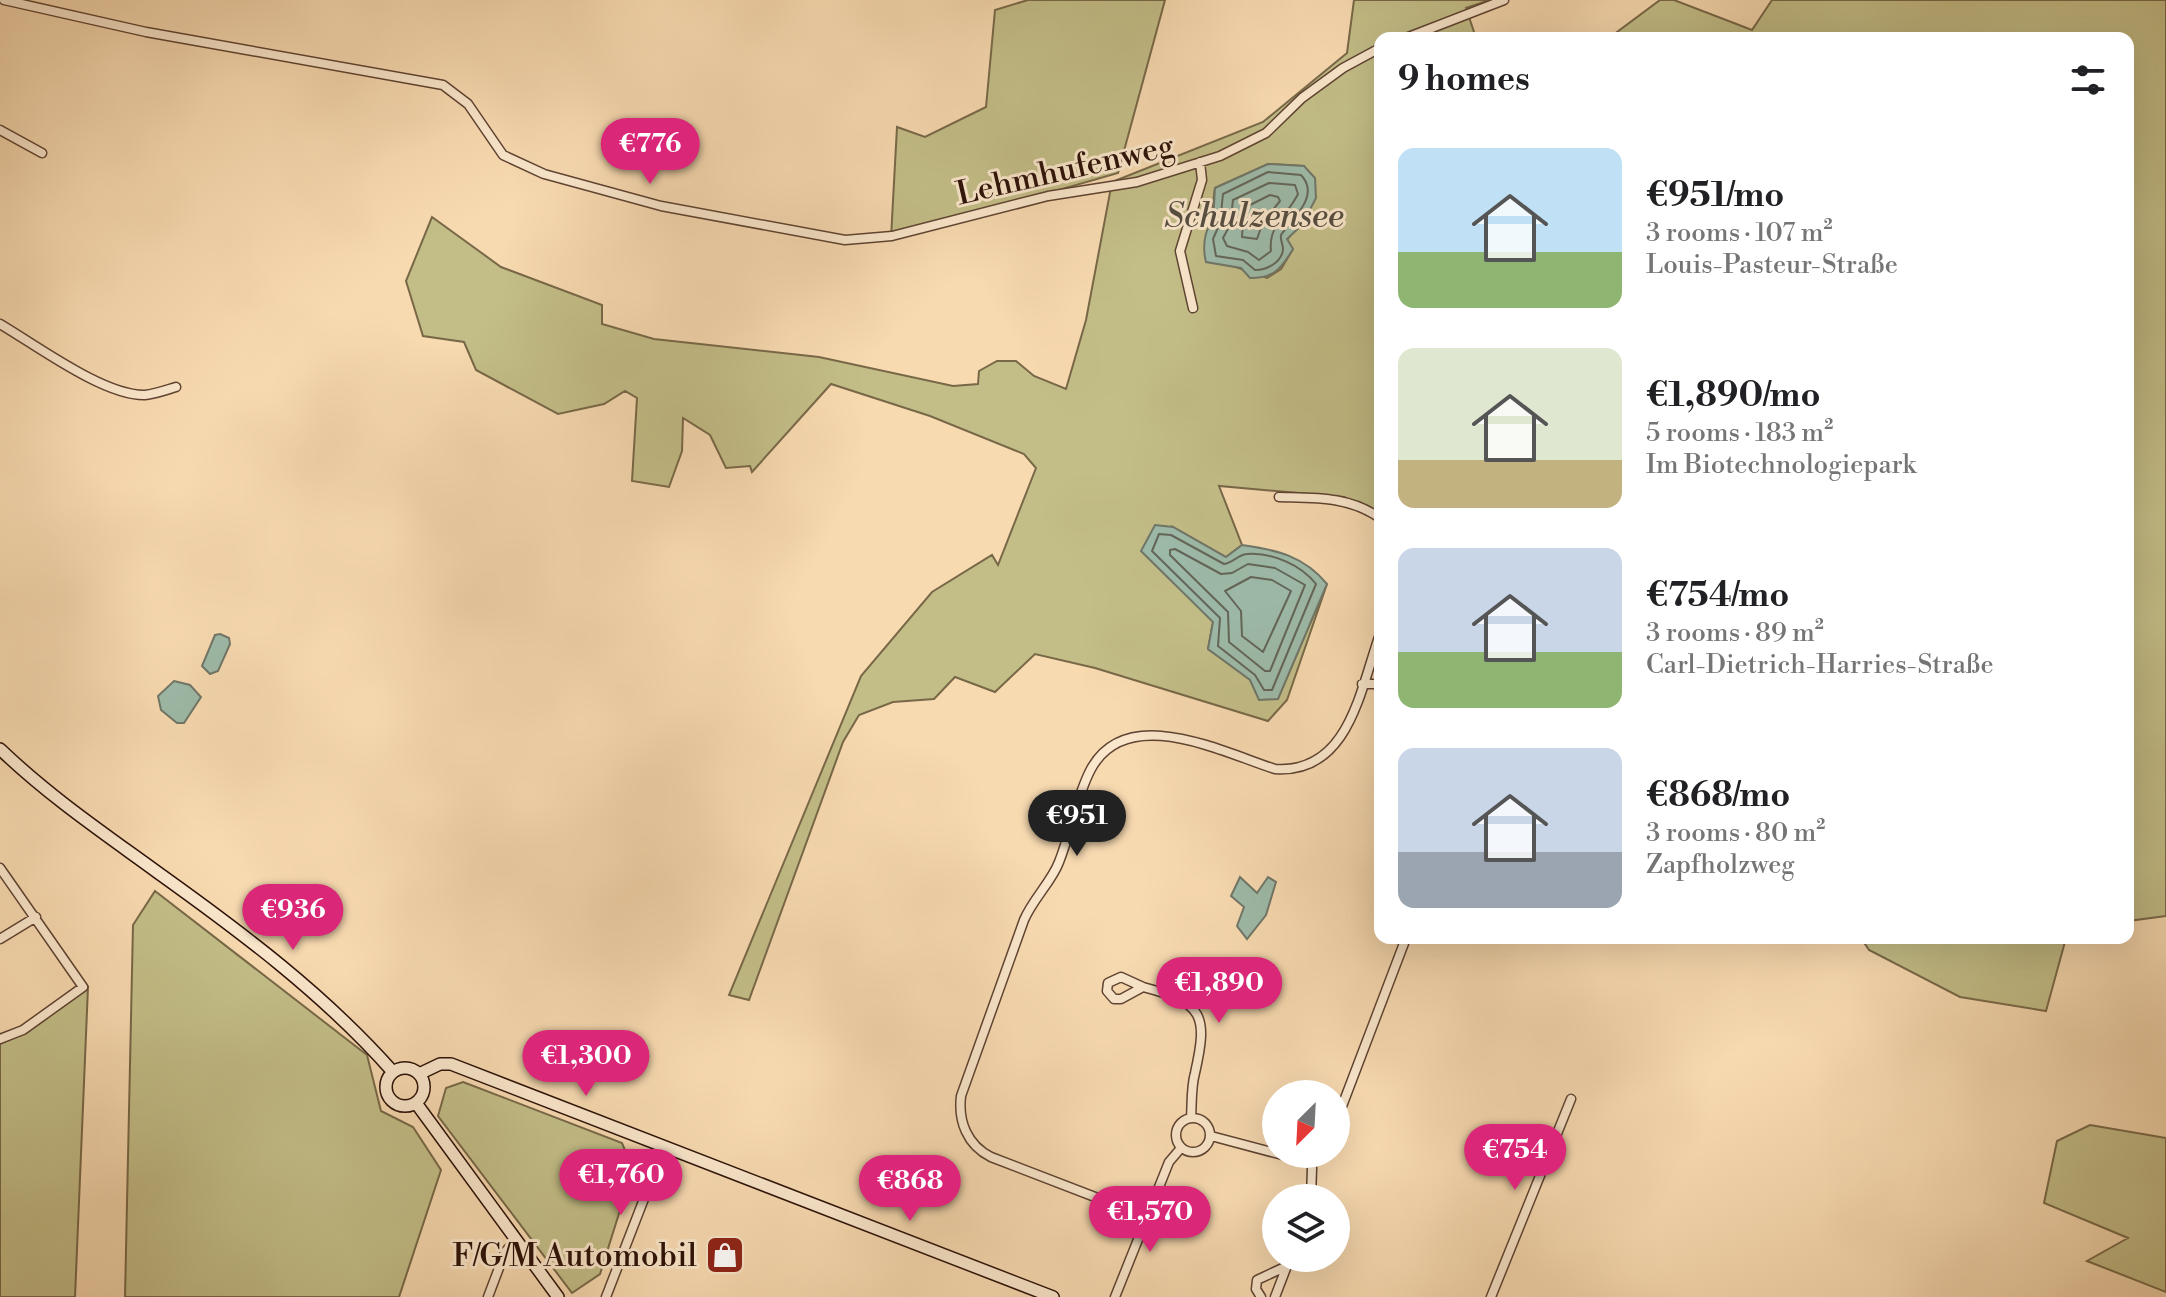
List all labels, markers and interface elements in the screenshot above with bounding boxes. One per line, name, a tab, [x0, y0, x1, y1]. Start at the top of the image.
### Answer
icon: filters	[2066, 58, 2110, 102]
text: 9 homes	[1398, 59, 1530, 101]
pin: €776	[603, 118, 697, 186]
street label: Lehmhufenweg	[952, 125, 1179, 214]
text: €776	[619, 128, 681, 160]
text: €951/mo	[1646, 175, 1784, 217]
icon: home	[1462, 180, 1558, 276]
water label: Schulzensee	[1164, 196, 1344, 238]
text: 3 rooms · 107 m²	[1646, 217, 1833, 249]
text: Louis-Pasteur-Straße	[1646, 249, 1898, 281]
text: €1,890/mo	[1646, 375, 1821, 417]
icon: home	[1462, 380, 1558, 476]
text: 5 rooms · 183 m²	[1646, 417, 1833, 449]
text: Im Biotechnologiepark	[1646, 449, 1916, 481]
text: €754/mo	[1646, 575, 1789, 617]
icon: home	[1462, 580, 1558, 676]
text: 3 rooms · 89 m²	[1646, 617, 1824, 649]
text: Carl-Dietrich-Harries-Straße	[1646, 649, 1994, 681]
text: €868/mo	[1646, 775, 1790, 817]
icon: home	[1462, 780, 1558, 876]
pin: €951	[1030, 790, 1124, 858]
text: €951	[1046, 800, 1108, 832]
text: 3 rooms · 80 m²	[1646, 817, 1825, 849]
text: Zapfholzweg	[1646, 849, 1795, 881]
pin: €936	[246, 884, 340, 952]
text: €936	[260, 894, 326, 926]
pin: €1,890	[1154, 957, 1284, 1025]
text: €1,890	[1174, 967, 1264, 999]
pin: €1,300	[521, 1030, 651, 1098]
text: €1,300	[540, 1040, 632, 1072]
north arrow	[1262, 1080, 1350, 1168]
map controls	[1262, 1080, 1350, 1272]
pin: €754	[1468, 1124, 1562, 1192]
text: €754	[1482, 1134, 1548, 1166]
pin: €1,760	[556, 1149, 686, 1217]
pin: €868	[863, 1155, 957, 1223]
text: €1,760	[577, 1159, 665, 1191]
text: €868	[877, 1165, 943, 1197]
button: layers	[1262, 1184, 1350, 1272]
pin: €1,570	[1085, 1186, 1215, 1254]
text: €1,570	[1107, 1196, 1193, 1228]
shop icon: F/G/M Automobil	[704, 1234, 746, 1276]
place label: F/G/M Automobil	[452, 1236, 698, 1276]

